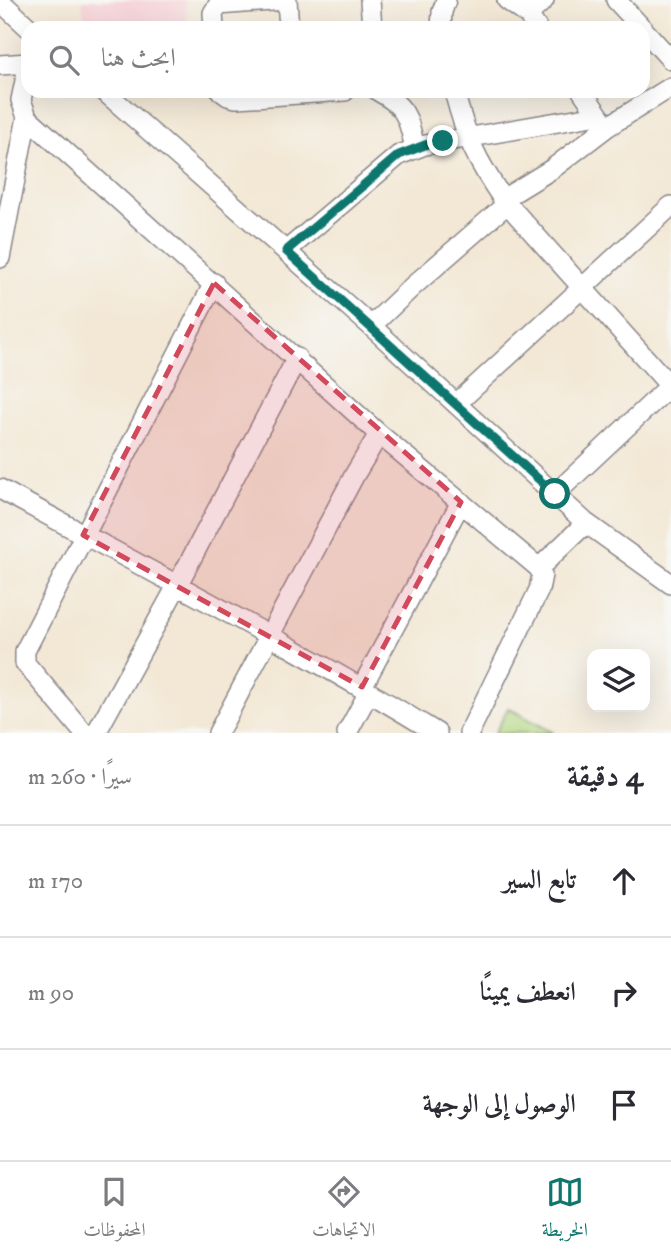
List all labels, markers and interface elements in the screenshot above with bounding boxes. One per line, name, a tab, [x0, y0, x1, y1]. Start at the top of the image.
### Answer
search box	[21, 21, 650, 98]
icon: search	[45, 41, 83, 79]
text: ابحث هنا	[101, 42, 176, 75]
route end	[427, 125, 458, 156]
route start	[539, 478, 570, 509]
map controls	[587, 649, 650, 712]
button: layers	[587, 649, 650, 712]
text: 4 دقيقة	[567, 759, 643, 796]
text: سيرًا · 260 m	[28, 763, 132, 792]
icon: ahead	[605, 862, 643, 900]
text: تابع السير	[503, 864, 576, 897]
text: 170 m	[28, 867, 83, 896]
icon: right	[605, 974, 643, 1012]
text: انعطف يمينًا	[480, 976, 576, 1009]
text: 90 m	[28, 979, 74, 1008]
icon: arrive	[605, 1086, 643, 1124]
text: الوصول إلى الوجهة	[422, 1088, 576, 1121]
tab: المحفوظات	[83, 1173, 146, 1248]
tab: الاتجاهات	[312, 1173, 375, 1248]
tab: الخريطة	[542, 1173, 588, 1248]

